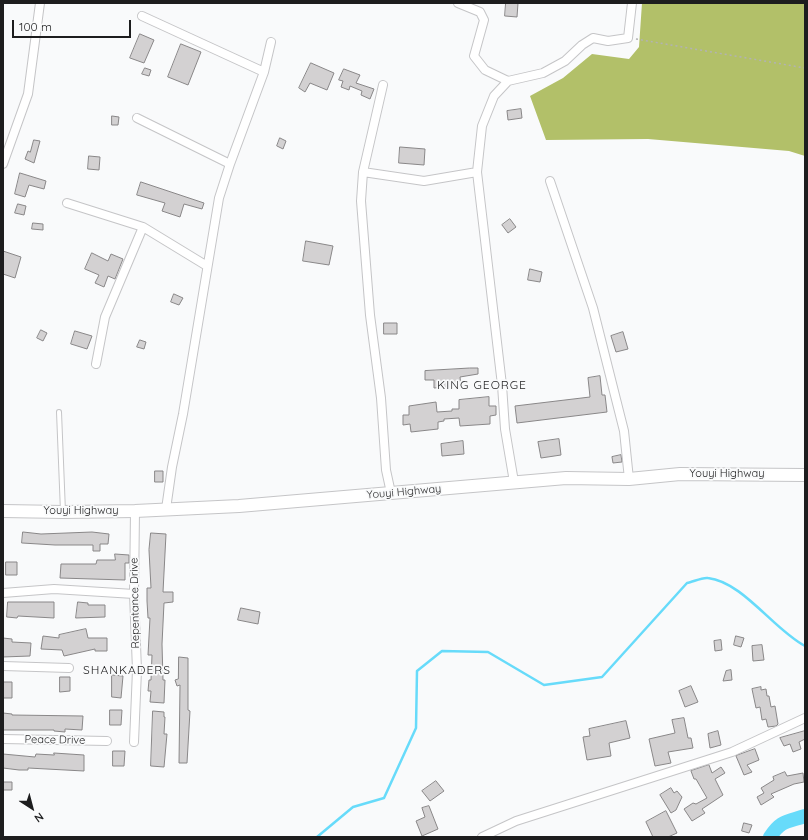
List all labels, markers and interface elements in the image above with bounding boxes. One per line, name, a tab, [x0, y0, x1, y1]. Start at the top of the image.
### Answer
scale bar	[14, 12, 133, 38]
text: 100 m	[19, 19, 52, 34]
district label: KING GEORGE	[437, 378, 527, 392]
street label: Youyi Highway	[690, 467, 764, 481]
street label: Youyi Highway	[366, 482, 442, 502]
street label: Youyi Highway	[44, 504, 118, 518]
street label: Repentance Drive	[128, 557, 142, 649]
district label: SHANKADERS	[83, 663, 171, 677]
street label: Peace Drive	[25, 733, 85, 747]
north arrow	[12, 788, 52, 828]
text: N	[32, 810, 46, 826]

